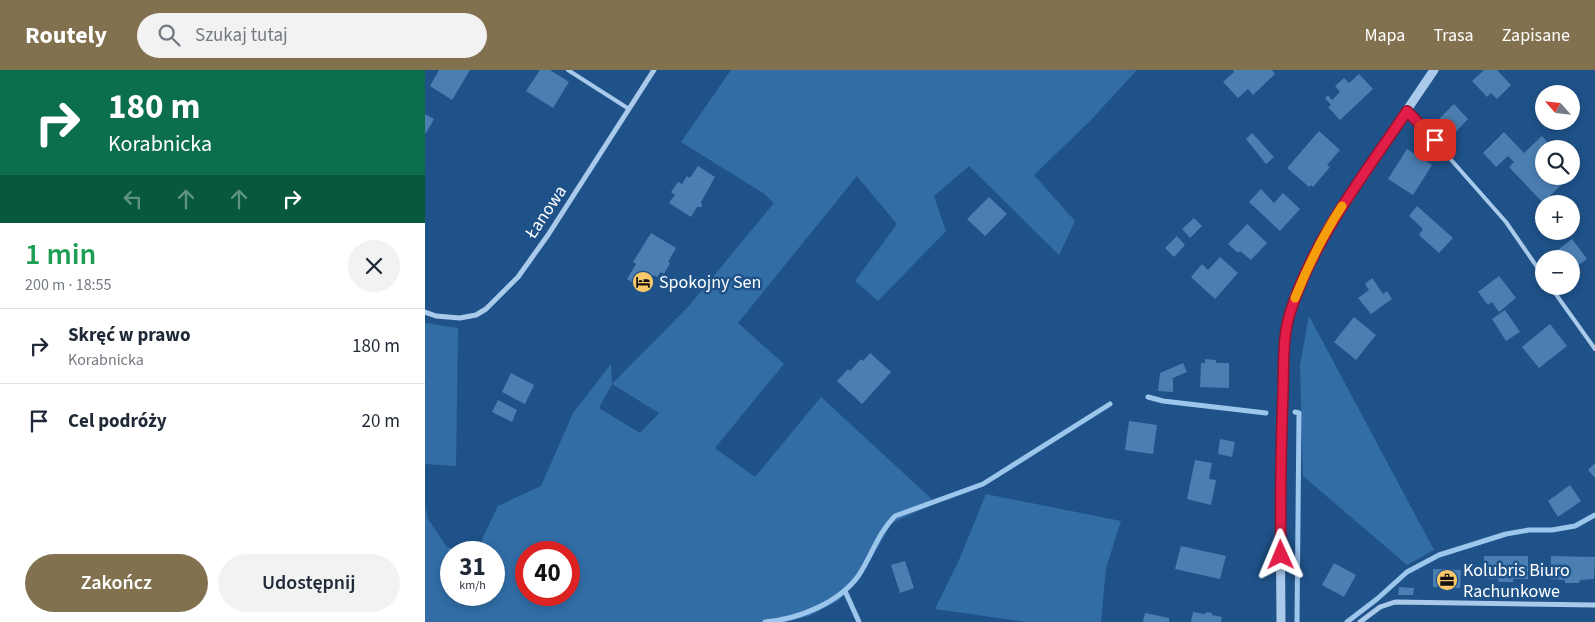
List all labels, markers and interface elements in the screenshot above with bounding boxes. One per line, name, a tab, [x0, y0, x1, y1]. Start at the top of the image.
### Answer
search box	[137, 13, 487, 58]
text: Routely	[25, 18, 107, 53]
icon: search	[155, 21, 183, 49]
text: Szukaj tutaj	[195, 22, 288, 49]
text: Mapa	[1364, 23, 1405, 48]
text: Trasa	[1433, 23, 1474, 48]
text: Zapisane	[1502, 23, 1570, 48]
text: 180 m	[108, 82, 200, 132]
north arrow	[1535, 85, 1580, 130]
map controls	[1535, 85, 1580, 295]
icon: right	[25, 90, 90, 155]
pin	[1414, 119, 1456, 161]
icon: arrive	[1421, 126, 1449, 154]
text: Korabnicka	[108, 128, 212, 160]
button: search	[1535, 140, 1580, 185]
street label: Łanowa	[518, 180, 573, 244]
icon: left	[119, 185, 147, 213]
icon: ahead	[172, 185, 200, 213]
icon: ahead	[225, 185, 253, 213]
icon: right	[278, 185, 306, 213]
button: +	[1535, 195, 1580, 240]
text: 1 min	[25, 233, 96, 276]
button: close	[348, 240, 400, 292]
button: −	[1535, 250, 1580, 295]
hotel icon: Spokojny Sen	[631, 270, 655, 294]
place label: Spokojny Sen	[659, 270, 761, 295]
text: 200 m · 18:55	[25, 274, 112, 296]
text: Skręć w prawo	[68, 322, 190, 349]
icon: right	[25, 332, 53, 360]
text: 180 m	[352, 333, 400, 360]
text: Korabnicka	[68, 349, 144, 371]
icon: arrive	[25, 407, 53, 435]
text: Cel podróży	[68, 408, 167, 435]
text: 20 m	[362, 408, 400, 435]
position arrow	[1254, 528, 1306, 580]
speed limit sign: 40	[515, 541, 580, 606]
text: 31	[459, 549, 486, 585]
button: Zakończ	[25, 554, 208, 612]
button: Udostępnij	[218, 554, 400, 612]
place label: Kolubris Biuro Rachunkowe	[1463, 558, 1570, 604]
office icon: Kolubris Biuro Rachunkowe	[1435, 568, 1459, 592]
text: km/h	[459, 577, 486, 594]

